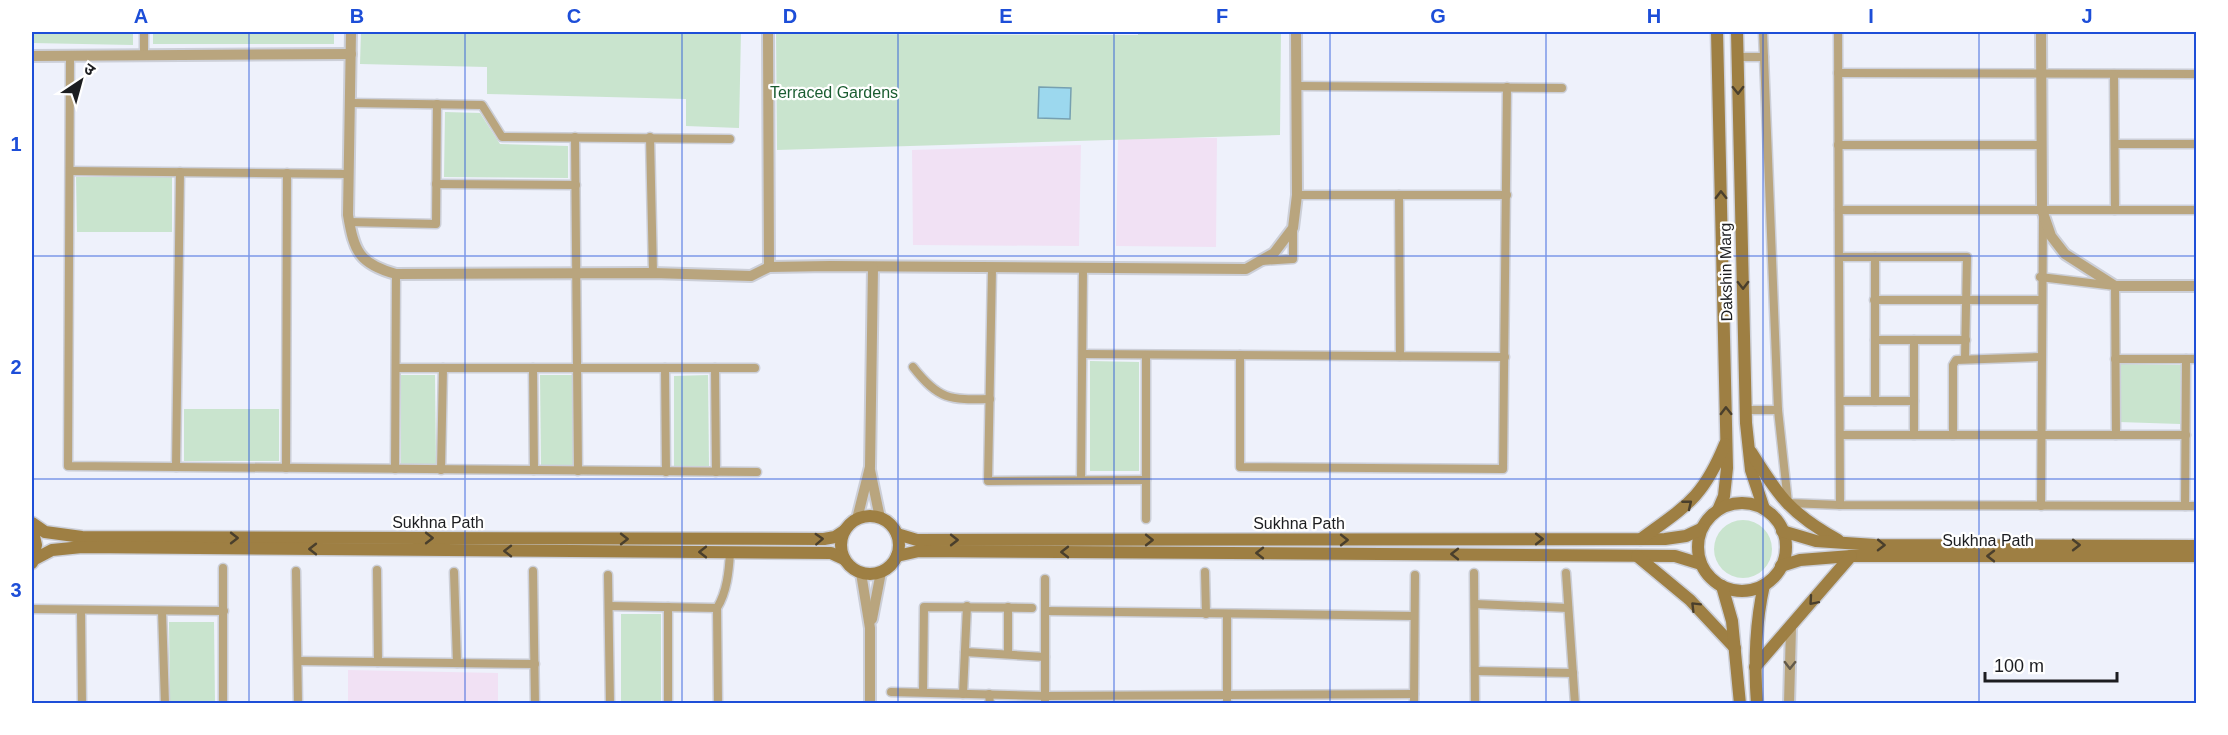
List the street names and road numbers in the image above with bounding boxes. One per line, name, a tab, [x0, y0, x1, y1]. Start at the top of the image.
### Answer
street label: Dakshin Marg	[1717, 223, 1735, 321]
street label: Sukhna Path	[392, 514, 484, 531]
street label: Sukhna Path	[1253, 515, 1345, 532]
street label: Sukhna Path	[1942, 532, 2034, 549]

